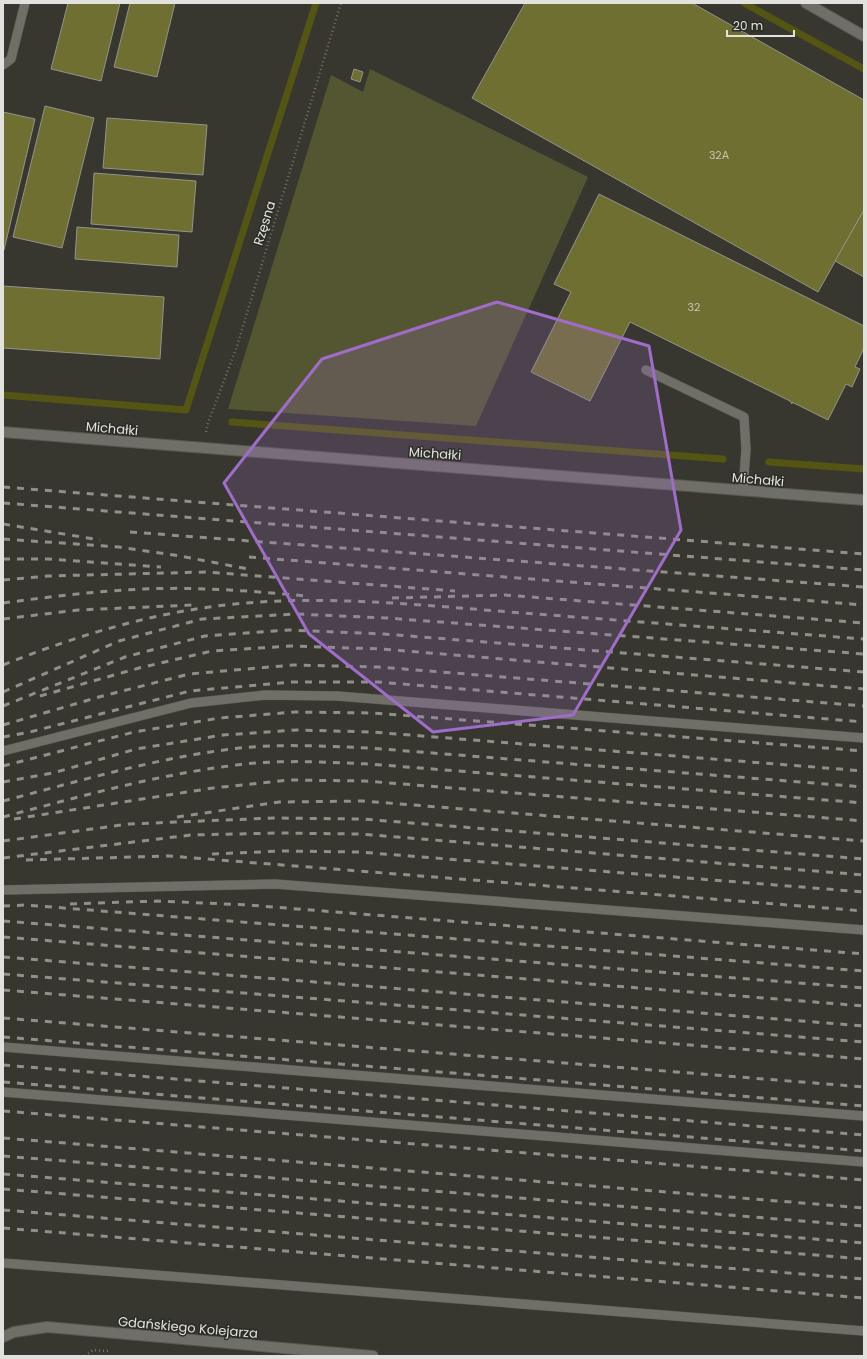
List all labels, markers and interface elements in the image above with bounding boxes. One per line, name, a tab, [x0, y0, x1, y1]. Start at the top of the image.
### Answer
scale bar	[727, 12, 794, 38]
text: 20 m	[733, 17, 763, 34]
house number: 32A	[709, 147, 730, 163]
street label: Rzęsna	[249, 198, 280, 248]
house number: 32	[688, 299, 700, 315]
street label: Michałki	[85, 417, 139, 440]
street label: Michałki	[408, 442, 462, 465]
street label: Michałki	[731, 468, 785, 491]
street label: Gdańskiego Kolejarza	[117, 1312, 259, 1343]

